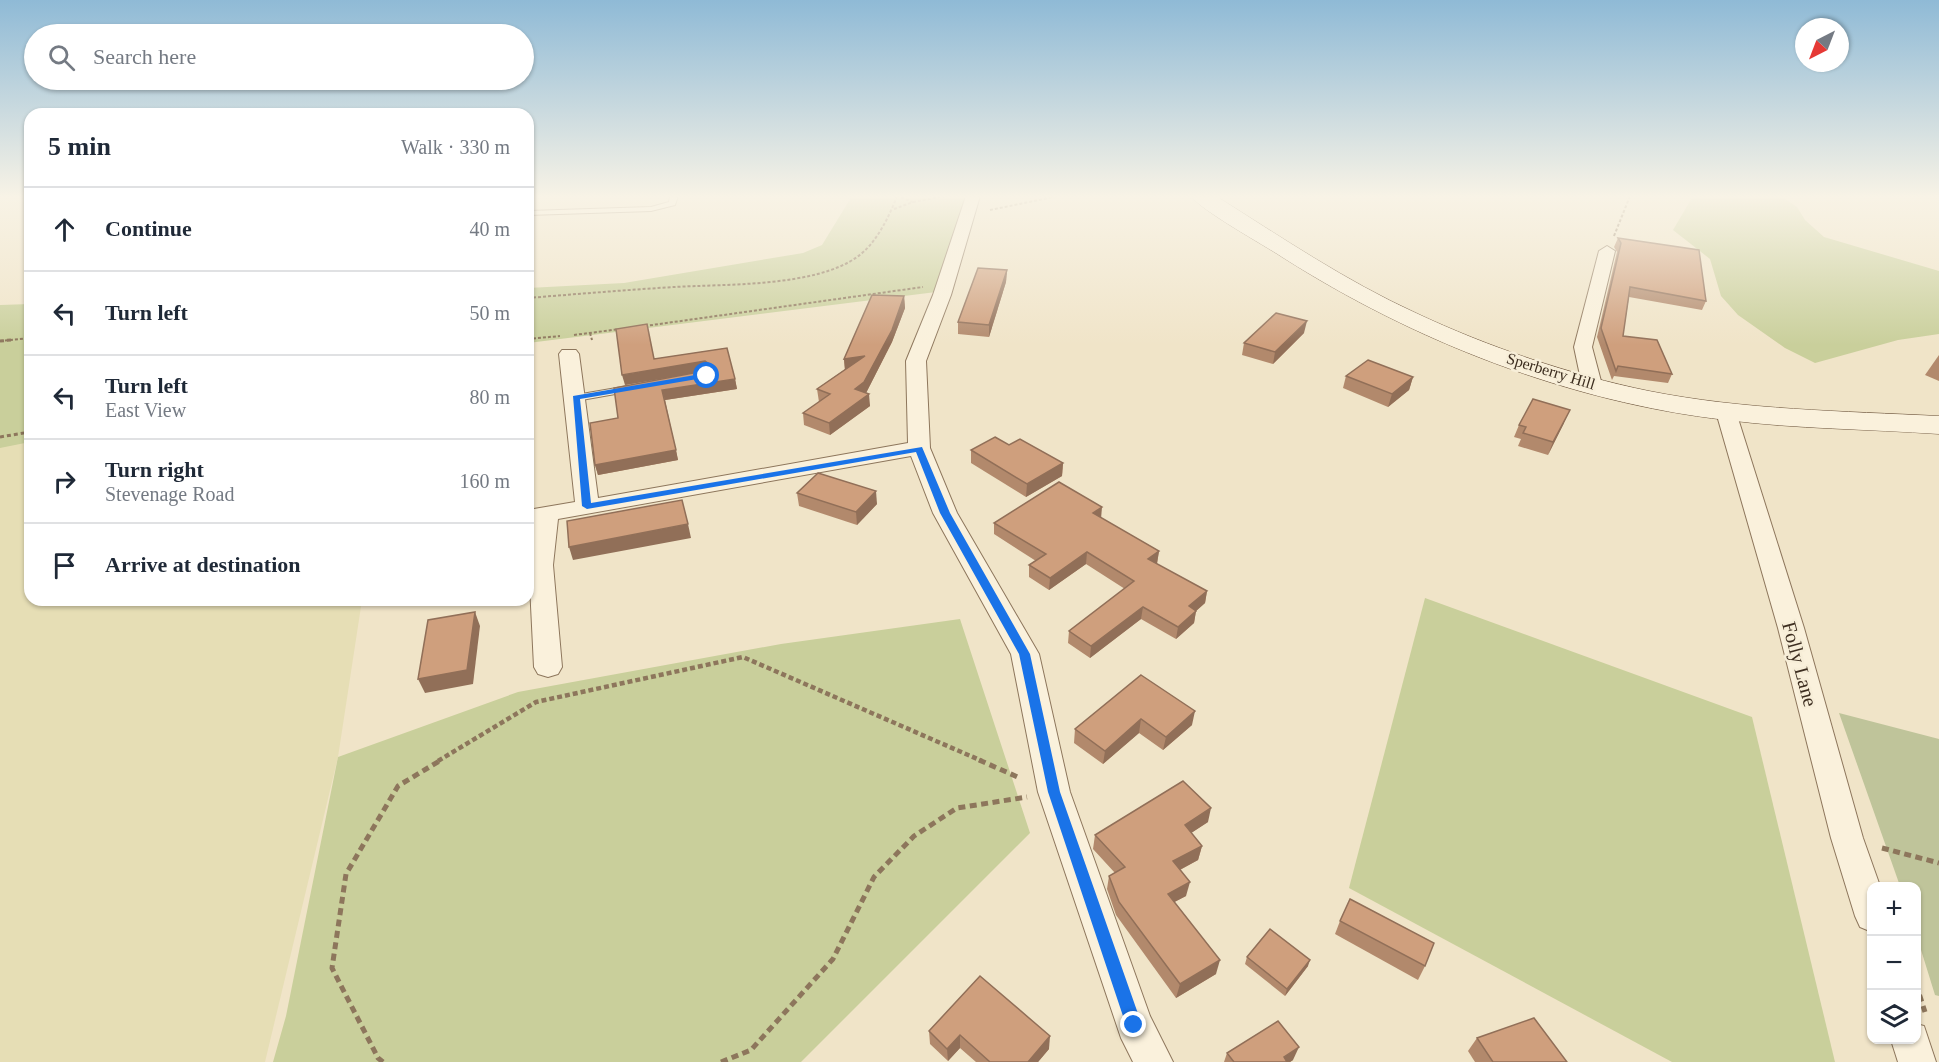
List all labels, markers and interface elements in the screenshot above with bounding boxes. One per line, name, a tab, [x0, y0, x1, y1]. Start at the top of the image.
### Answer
north arrow	[1795, 18, 1849, 72]
search box	[24, 24, 534, 90]
icon: search	[45, 41, 78, 74]
text: Search here	[93, 44, 196, 69]
text: 5 min	[48, 132, 111, 161]
text: Walk · 330 m	[401, 136, 510, 158]
icon: ahead	[48, 213, 81, 246]
text: Continue	[105, 216, 192, 241]
text: 40 m	[469, 218, 510, 240]
icon: left	[48, 297, 81, 330]
text: Turn left	[105, 300, 188, 325]
text: 50 m	[469, 302, 510, 324]
street label: Sperberry Hill	[1504, 349, 1598, 394]
route start	[693, 362, 719, 388]
text: Turn left	[105, 373, 188, 398]
icon: left	[48, 381, 81, 414]
text: 80 m	[469, 386, 510, 408]
text: East View	[105, 399, 186, 421]
text: Turn right	[105, 457, 204, 482]
icon: right	[48, 465, 81, 498]
text: 160 m	[459, 470, 510, 492]
text: Stevenage Road	[105, 483, 234, 505]
icon: arrive	[48, 549, 81, 582]
text: Arrive at destination	[105, 552, 301, 577]
street label: Folly Lane	[1777, 619, 1822, 709]
map controls	[1867, 882, 1921, 1044]
button: +	[1867, 882, 1921, 936]
button: −	[1867, 936, 1921, 990]
button: layers	[1867, 990, 1921, 1044]
route end	[1120, 1011, 1146, 1037]

